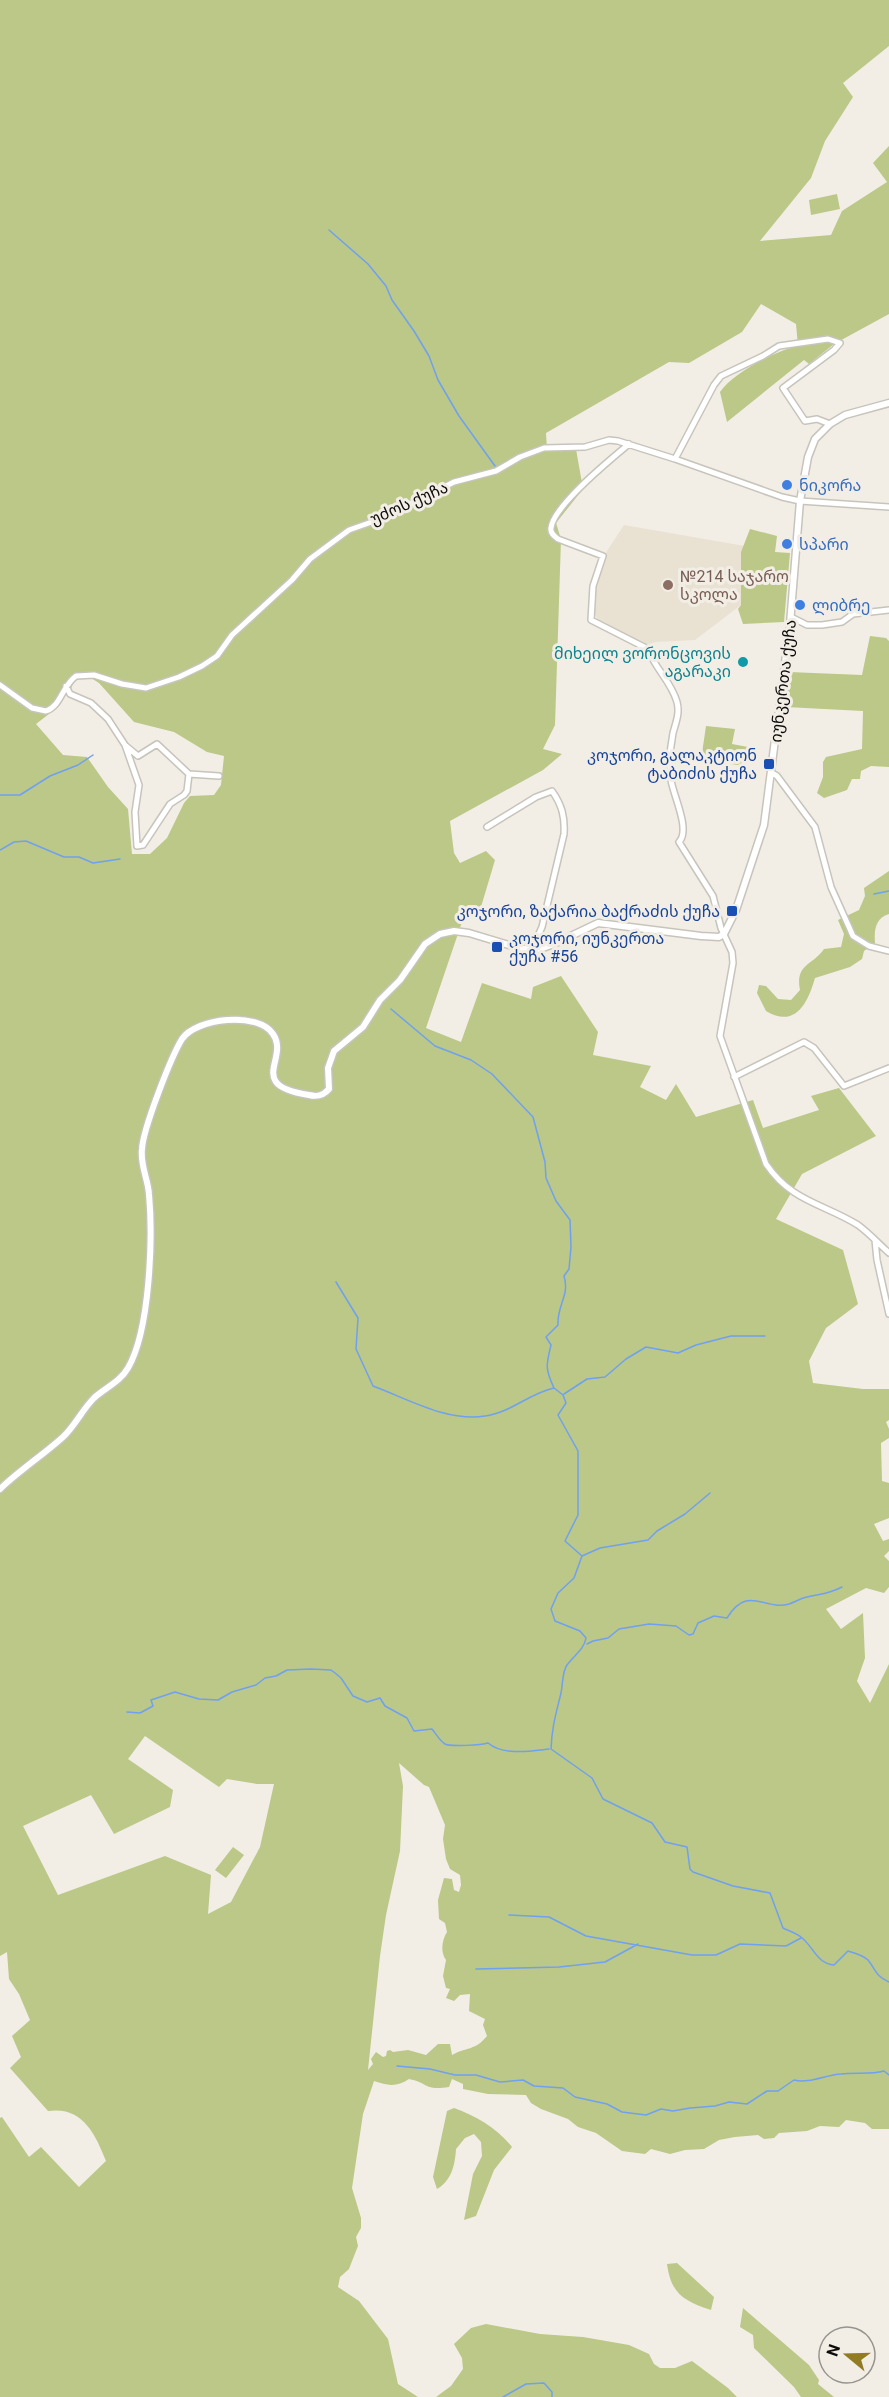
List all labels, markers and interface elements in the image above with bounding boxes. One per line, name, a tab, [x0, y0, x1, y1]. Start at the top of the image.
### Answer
place label: ნიკორა	[799, 476, 861, 495]
street label: უძოს ქუჩა	[367, 477, 451, 529]
marker: ნიკორა	[780, 478, 794, 492]
place label: სპარი	[799, 535, 849, 554]
marker: სპარი	[780, 537, 794, 551]
place label: №214 საჯარო სკოლა	[680, 567, 789, 605]
marker: №214 საჯარო სკოლა	[661, 578, 675, 592]
place label: ლიბრე	[812, 596, 870, 616]
marker: ლიბრე	[793, 598, 807, 612]
street label: იუნკერთა ქუჩა	[766, 618, 800, 744]
place label: მიხეილ ვორონცოვის აგარაკი	[554, 644, 731, 681]
marker: მიხეილ ვორონცოვის აგარაკი	[736, 655, 750, 669]
place label: კოჯორი, გალაკტიონ ტაბიძის ქუჩა	[587, 746, 757, 783]
marker: კოჯორი, გალაკტიონ ტაბიძის ქუჩა	[762, 757, 776, 771]
place label: კოჯორი, ზაქარია ბაქრაძის ქუჩა	[457, 902, 720, 921]
marker: კოჯორი, ზაქარია ბაქრაძის ქუჩა	[725, 904, 739, 918]
place label: კოჯორი, იუნკერთა ქუჩა #56	[509, 929, 664, 966]
marker: კოჯორი, იუნკერთა ქუჩა #56	[490, 940, 504, 954]
north arrow	[817, 2325, 877, 2385]
text: N	[822, 2342, 844, 2359]

